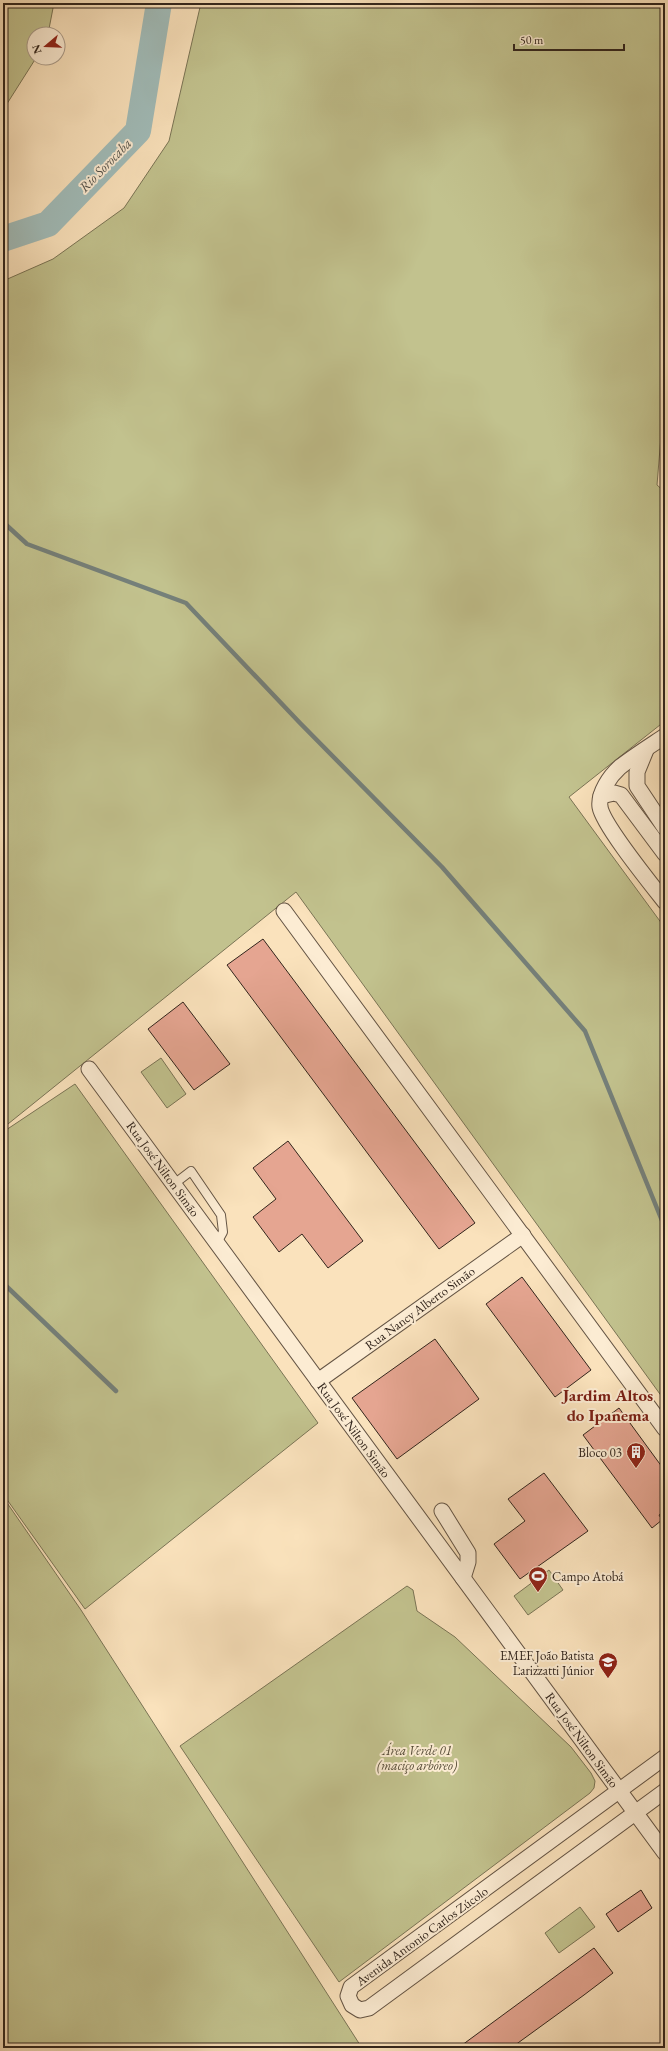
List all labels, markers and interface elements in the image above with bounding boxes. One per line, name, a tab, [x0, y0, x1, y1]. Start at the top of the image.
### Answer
north arrow	[26, 26, 66, 66]
scale bar	[514, 26, 624, 52]
text: 50 m	[520, 32, 544, 48]
text: N	[28, 43, 45, 56]
water label: Rio Sorocaba	[75, 134, 135, 196]
street label: Rua José Nilton Simão	[123, 1118, 203, 1220]
street label: Rua Nancy Alberto Simão	[362, 1262, 478, 1354]
street label: Rua José Nilton Simão	[314, 1379, 394, 1481]
district label: Jardim Altos do Ipanema	[561, 1384, 653, 1426]
building icon: Bloco 03	[625, 1441, 647, 1469]
place label: Bloco 03	[578, 1444, 622, 1461]
sports icon: Campo Atobá	[527, 1565, 549, 1593]
place label: Campo Atobá	[552, 1568, 624, 1585]
place label: EMEF João Batista Larizzatti Júnior	[500, 1647, 595, 1679]
school or university icon: EMEF João Batista Larizzatti Júnior	[597, 1651, 619, 1679]
street label: Rua José Nilton Simão	[542, 1689, 622, 1791]
park label: Área Verde 01 (maciço arbóreo)	[377, 1742, 457, 1774]
street label: Avenida Antonio Carlos Zúcolo	[352, 1882, 491, 1990]

